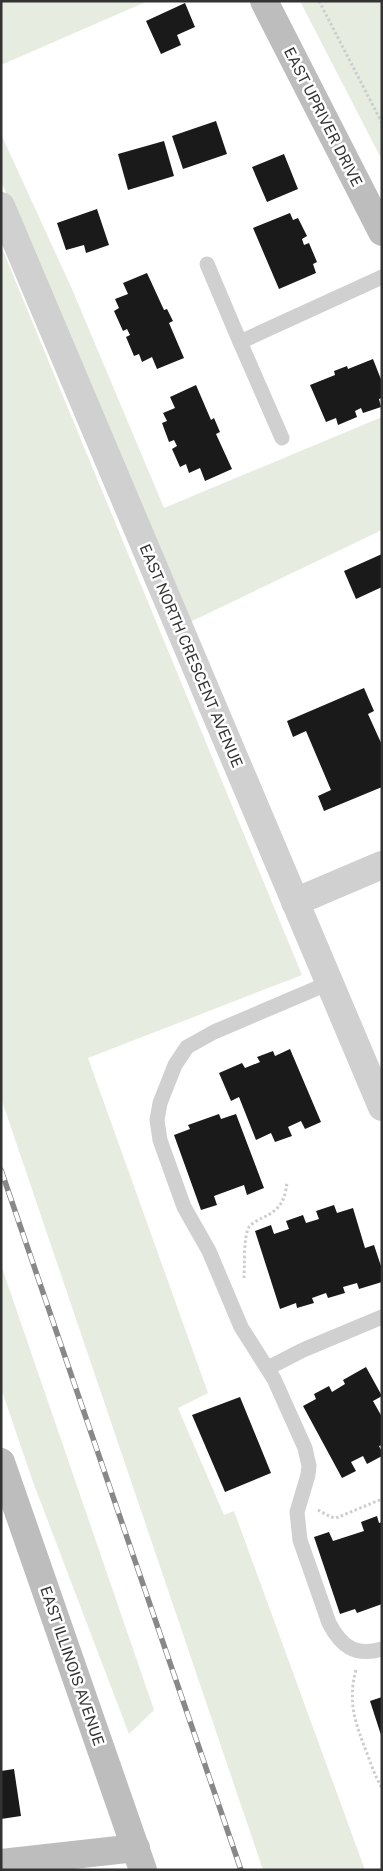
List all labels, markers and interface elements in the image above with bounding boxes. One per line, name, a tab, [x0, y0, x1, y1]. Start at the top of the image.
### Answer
street label: EAST UPRIVER DRIVE	[281, 44, 366, 189]
street label: EAST NORTH CRESCENT AVENUE	[137, 542, 246, 770]
street label: EAST ILLINOIS AVENUE	[37, 1584, 108, 1748]

